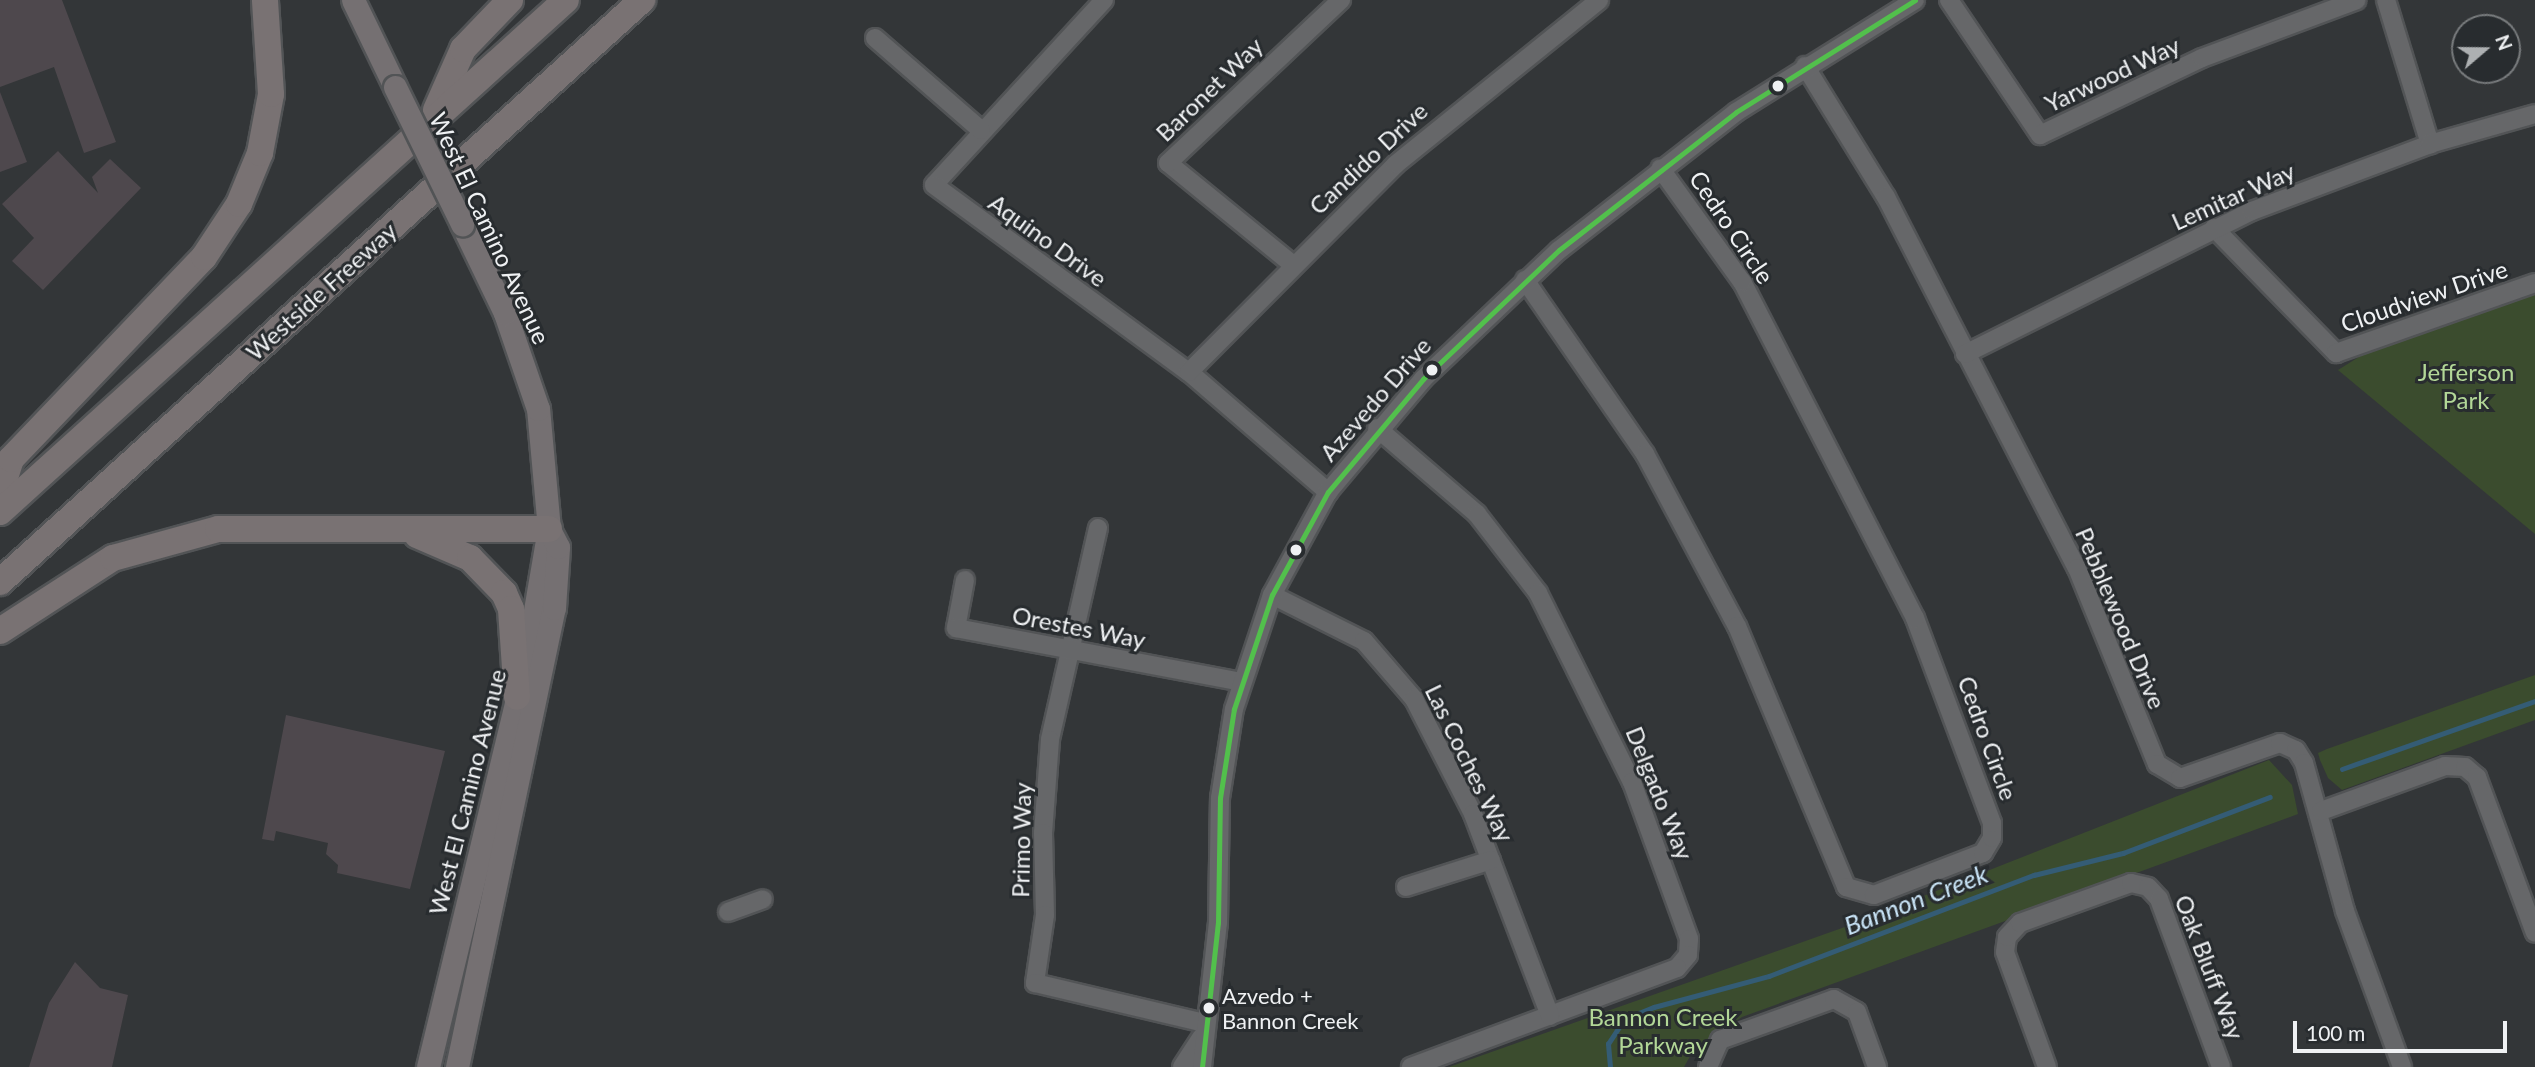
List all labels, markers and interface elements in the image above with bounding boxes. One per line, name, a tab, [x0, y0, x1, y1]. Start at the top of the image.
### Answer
north arrow	[2451, 14, 2521, 84]
street label: Yarwood Way	[2040, 30, 2184, 118]
street label: Baronet Way	[1150, 31, 1268, 147]
text: N	[2491, 32, 2518, 53]
unlabelled marker	[1771, 79, 1785, 93]
street label: Candido Drive	[1303, 96, 1433, 220]
street label: West El Camino Avenue	[424, 107, 556, 349]
street label: Lemitar Way	[2167, 156, 2299, 236]
street label: Cedro Circle	[1684, 165, 1780, 289]
street label: Aquino Drive	[983, 188, 1113, 292]
street label: Westside Freeway	[240, 216, 402, 366]
street label: Cloudview Drive	[2337, 254, 2511, 338]
street label: Azevedo Drive	[1313, 331, 1437, 467]
park label: Jefferson Park	[2418, 358, 2514, 414]
unlabelled marker	[1425, 363, 1439, 377]
street label: Pebblewood Drive	[2070, 523, 2172, 713]
unlabelled marker	[1289, 543, 1303, 557]
street label: Orestes Way	[1010, 600, 1148, 654]
street label: West El Camino Avenue	[422, 666, 512, 918]
street label: Cedro Circle	[1952, 672, 2024, 804]
street label: Las Coches Way	[1419, 680, 1521, 846]
street label: Delgado Way	[1620, 722, 1700, 864]
street label: Primo Way	[1006, 782, 1036, 898]
water label: Bannon Creek	[1840, 858, 1992, 942]
street label: Oak Bluff Way	[2169, 890, 2251, 1044]
place label: Azvedo + Bannon Creek	[1222, 982, 1359, 1034]
marker: Azvedo + Bannon Creek	[1202, 1001, 1216, 1015]
park label: Bannon Creek Parkway	[1589, 1003, 1737, 1059]
scale bar	[2297, 1007, 2510, 1052]
text: 100 m	[2306, 1020, 2365, 1045]

